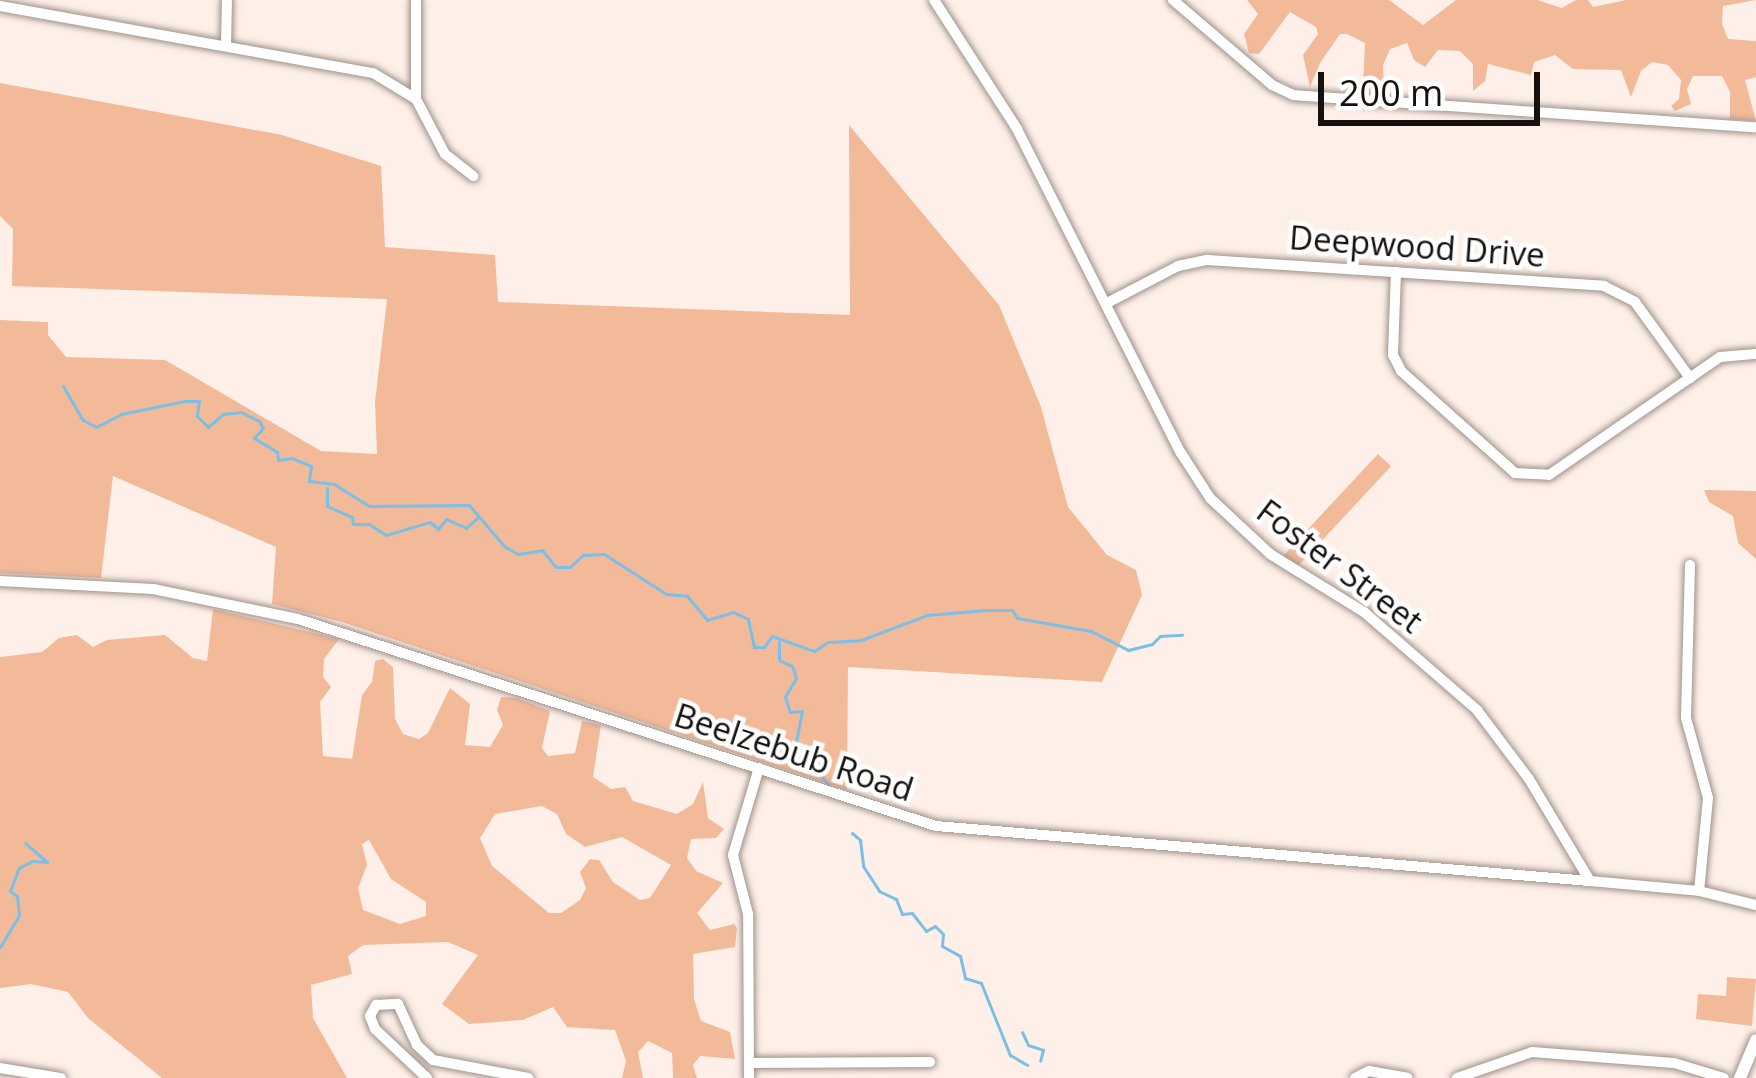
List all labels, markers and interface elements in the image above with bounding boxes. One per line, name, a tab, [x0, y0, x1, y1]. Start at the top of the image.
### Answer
scale bar	[1324, 48, 1546, 122]
text: 200 m	[1339, 68, 1443, 117]
street label: Deepwood Drive	[1288, 217, 1546, 275]
street label: Foster Street	[1249, 491, 1431, 641]
street label: Beelzebub Road	[670, 695, 918, 809]

